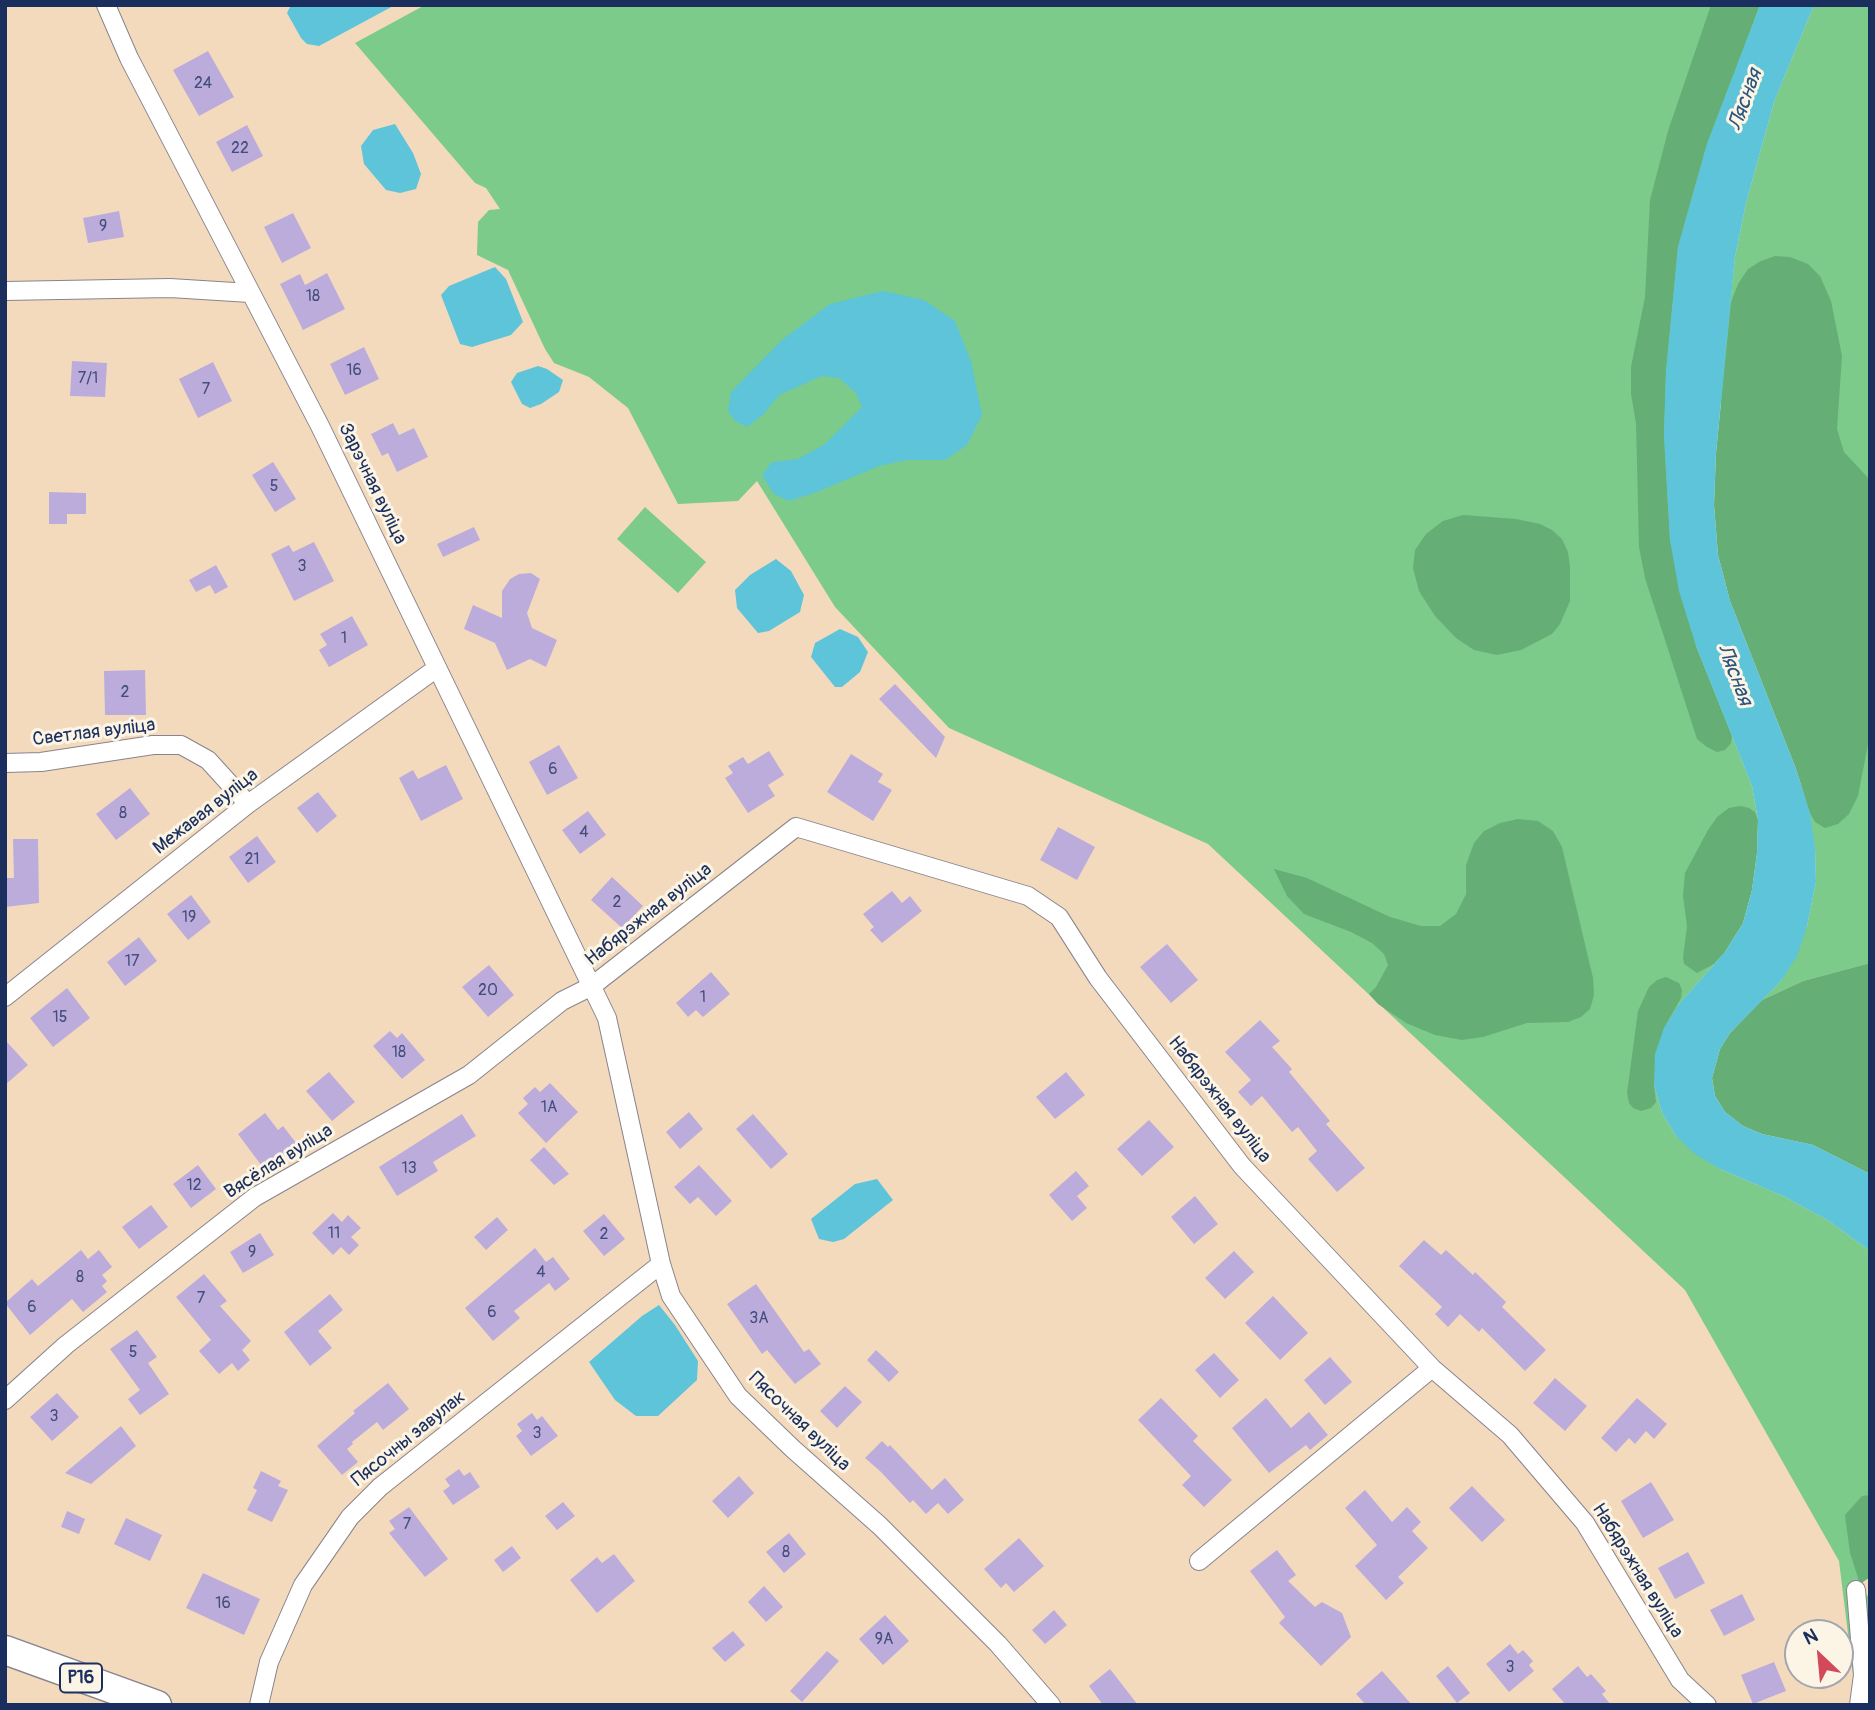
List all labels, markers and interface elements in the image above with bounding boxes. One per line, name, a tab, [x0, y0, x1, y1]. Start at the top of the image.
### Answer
water label: Лясная	[1723, 66, 1769, 134]
house number: 24	[194, 74, 212, 94]
house number: 22	[231, 139, 249, 159]
house number: 9	[99, 217, 107, 237]
house number: 18	[306, 287, 320, 307]
house number: 16	[346, 361, 362, 381]
house number: 7/1	[78, 369, 98, 389]
house number: 7	[202, 380, 210, 400]
street label: Зарэчная вуліца	[333, 420, 411, 548]
house number: 5	[270, 477, 278, 497]
house number: 3	[298, 557, 306, 577]
house number: 1	[341, 629, 347, 649]
water label: Лясная	[1711, 641, 1757, 709]
house number: 2	[121, 683, 129, 703]
street label: Светлая вуліца	[31, 714, 157, 752]
house number: 6	[548, 760, 558, 780]
street label: Межавая вуліца	[149, 764, 263, 860]
house number: 8	[119, 804, 127, 824]
house number: 4	[579, 823, 589, 843]
house number: 21	[244, 850, 260, 870]
street label: Набярэжная вуліца	[581, 858, 717, 972]
house number: 2	[613, 893, 621, 913]
house number: 19	[182, 908, 196, 928]
house number: 17	[125, 952, 139, 972]
house number: 20	[478, 981, 498, 1001]
house number: 1	[700, 988, 706, 1008]
house number: 15	[53, 1008, 67, 1028]
street label: Набярэжная вуліца	[1162, 1032, 1276, 1168]
house number: 18	[392, 1043, 406, 1063]
house number: 1А	[541, 1098, 557, 1118]
street label: Вясёлая вуліца	[221, 1120, 337, 1204]
house number: 13	[401, 1159, 417, 1179]
house number: 12	[186, 1176, 202, 1196]
house number: 11	[328, 1224, 340, 1244]
house number: 2	[600, 1225, 608, 1245]
house number: 9	[248, 1243, 256, 1263]
house number: 4	[536, 1263, 546, 1283]
house number: 8	[76, 1268, 84, 1288]
house number: 7	[197, 1289, 205, 1309]
house number: 6	[27, 1298, 37, 1318]
house number: 6	[487, 1303, 497, 1323]
house number: 3А	[749, 1309, 769, 1329]
house number: 5	[129, 1343, 137, 1363]
street label: Пясочная вуліца	[743, 1368, 855, 1476]
street label: Пясочны завулак	[348, 1386, 470, 1492]
house number: 3	[50, 1407, 58, 1427]
house number: 3	[533, 1424, 541, 1444]
street label: Набярэжная вуліца	[1586, 1499, 1688, 1643]
house number: 7	[403, 1515, 411, 1535]
house number: 8	[782, 1543, 790, 1563]
house number: 16	[215, 1594, 231, 1614]
north arrow	[1784, 1619, 1854, 1689]
text: N	[1800, 1623, 1822, 1651]
house number: 9А	[875, 1630, 893, 1650]
house number: 3	[1506, 1658, 1514, 1678]
road number: Р16	[60, 1664, 102, 1693]

